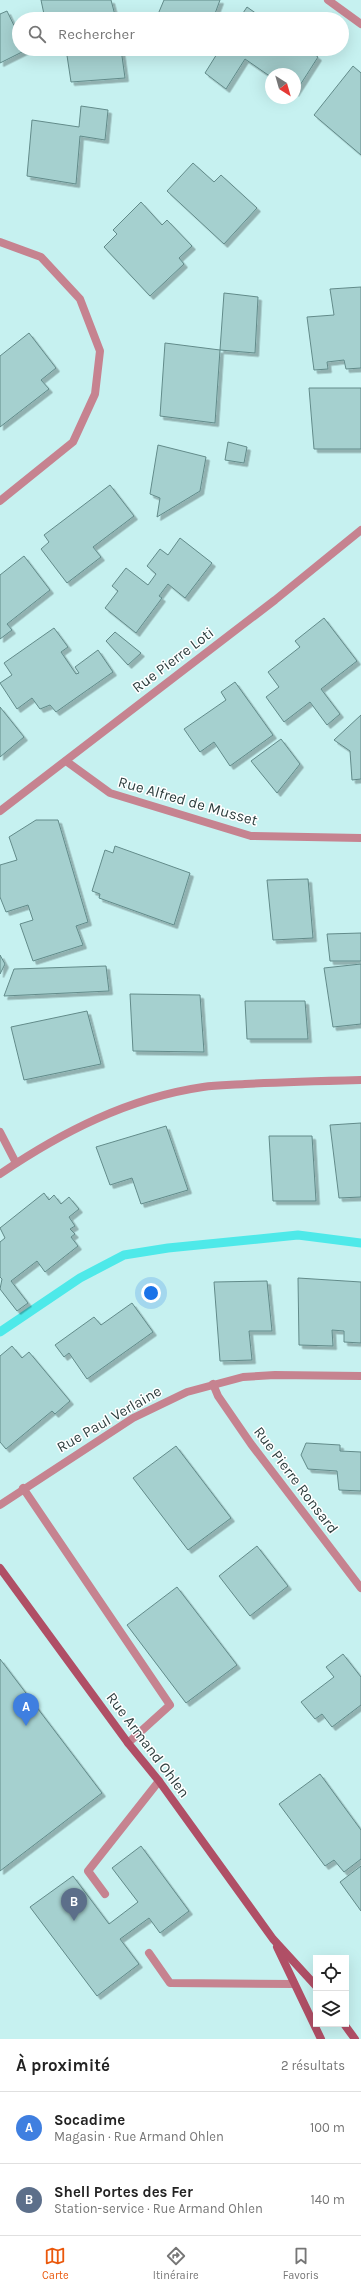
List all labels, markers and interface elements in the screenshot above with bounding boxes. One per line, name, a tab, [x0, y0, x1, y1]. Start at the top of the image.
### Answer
search box	[12, 12, 349, 56]
icon: search	[26, 23, 48, 45]
text: Rechercher	[58, 25, 135, 43]
north arrow	[265, 68, 301, 104]
street label: Rue Pierre Loti	[129, 623, 217, 697]
street label: Rue Alfred de Musset	[116, 772, 260, 830]
your location	[141, 1283, 161, 1303]
street label: Rue Paul Verlaine	[54, 1382, 164, 1456]
street label: Rue Pierre Ronsard	[250, 1423, 342, 1537]
street label: Rue Armand Ohlen	[103, 1689, 193, 1801]
pin: A	[13, 1693, 39, 1726]
pin: B	[61, 1888, 87, 1921]
map controls	[313, 1955, 349, 2027]
button: locate	[313, 1955, 349, 1991]
button: layers	[313, 1991, 349, 2027]
text: À proximité	[16, 2055, 110, 2075]
text: 2 résultats	[281, 2058, 345, 2073]
text: Socadime	[54, 2111, 125, 2129]
text: A	[25, 2120, 33, 2135]
text: 100 m	[310, 2120, 345, 2135]
text: Magasin · Rue Armand Ohlen	[54, 2129, 224, 2144]
text: Shell Portes des Fer	[54, 2183, 193, 2201]
text: B	[25, 2192, 33, 2207]
text: 140 m	[310, 2192, 345, 2207]
text: Station-service · Rue Armand Ohlen	[54, 2201, 263, 2216]
tab: Carte	[42, 2245, 69, 2282]
tab: Itinéraire	[153, 2245, 199, 2282]
tab: Favoris	[283, 2245, 319, 2282]

